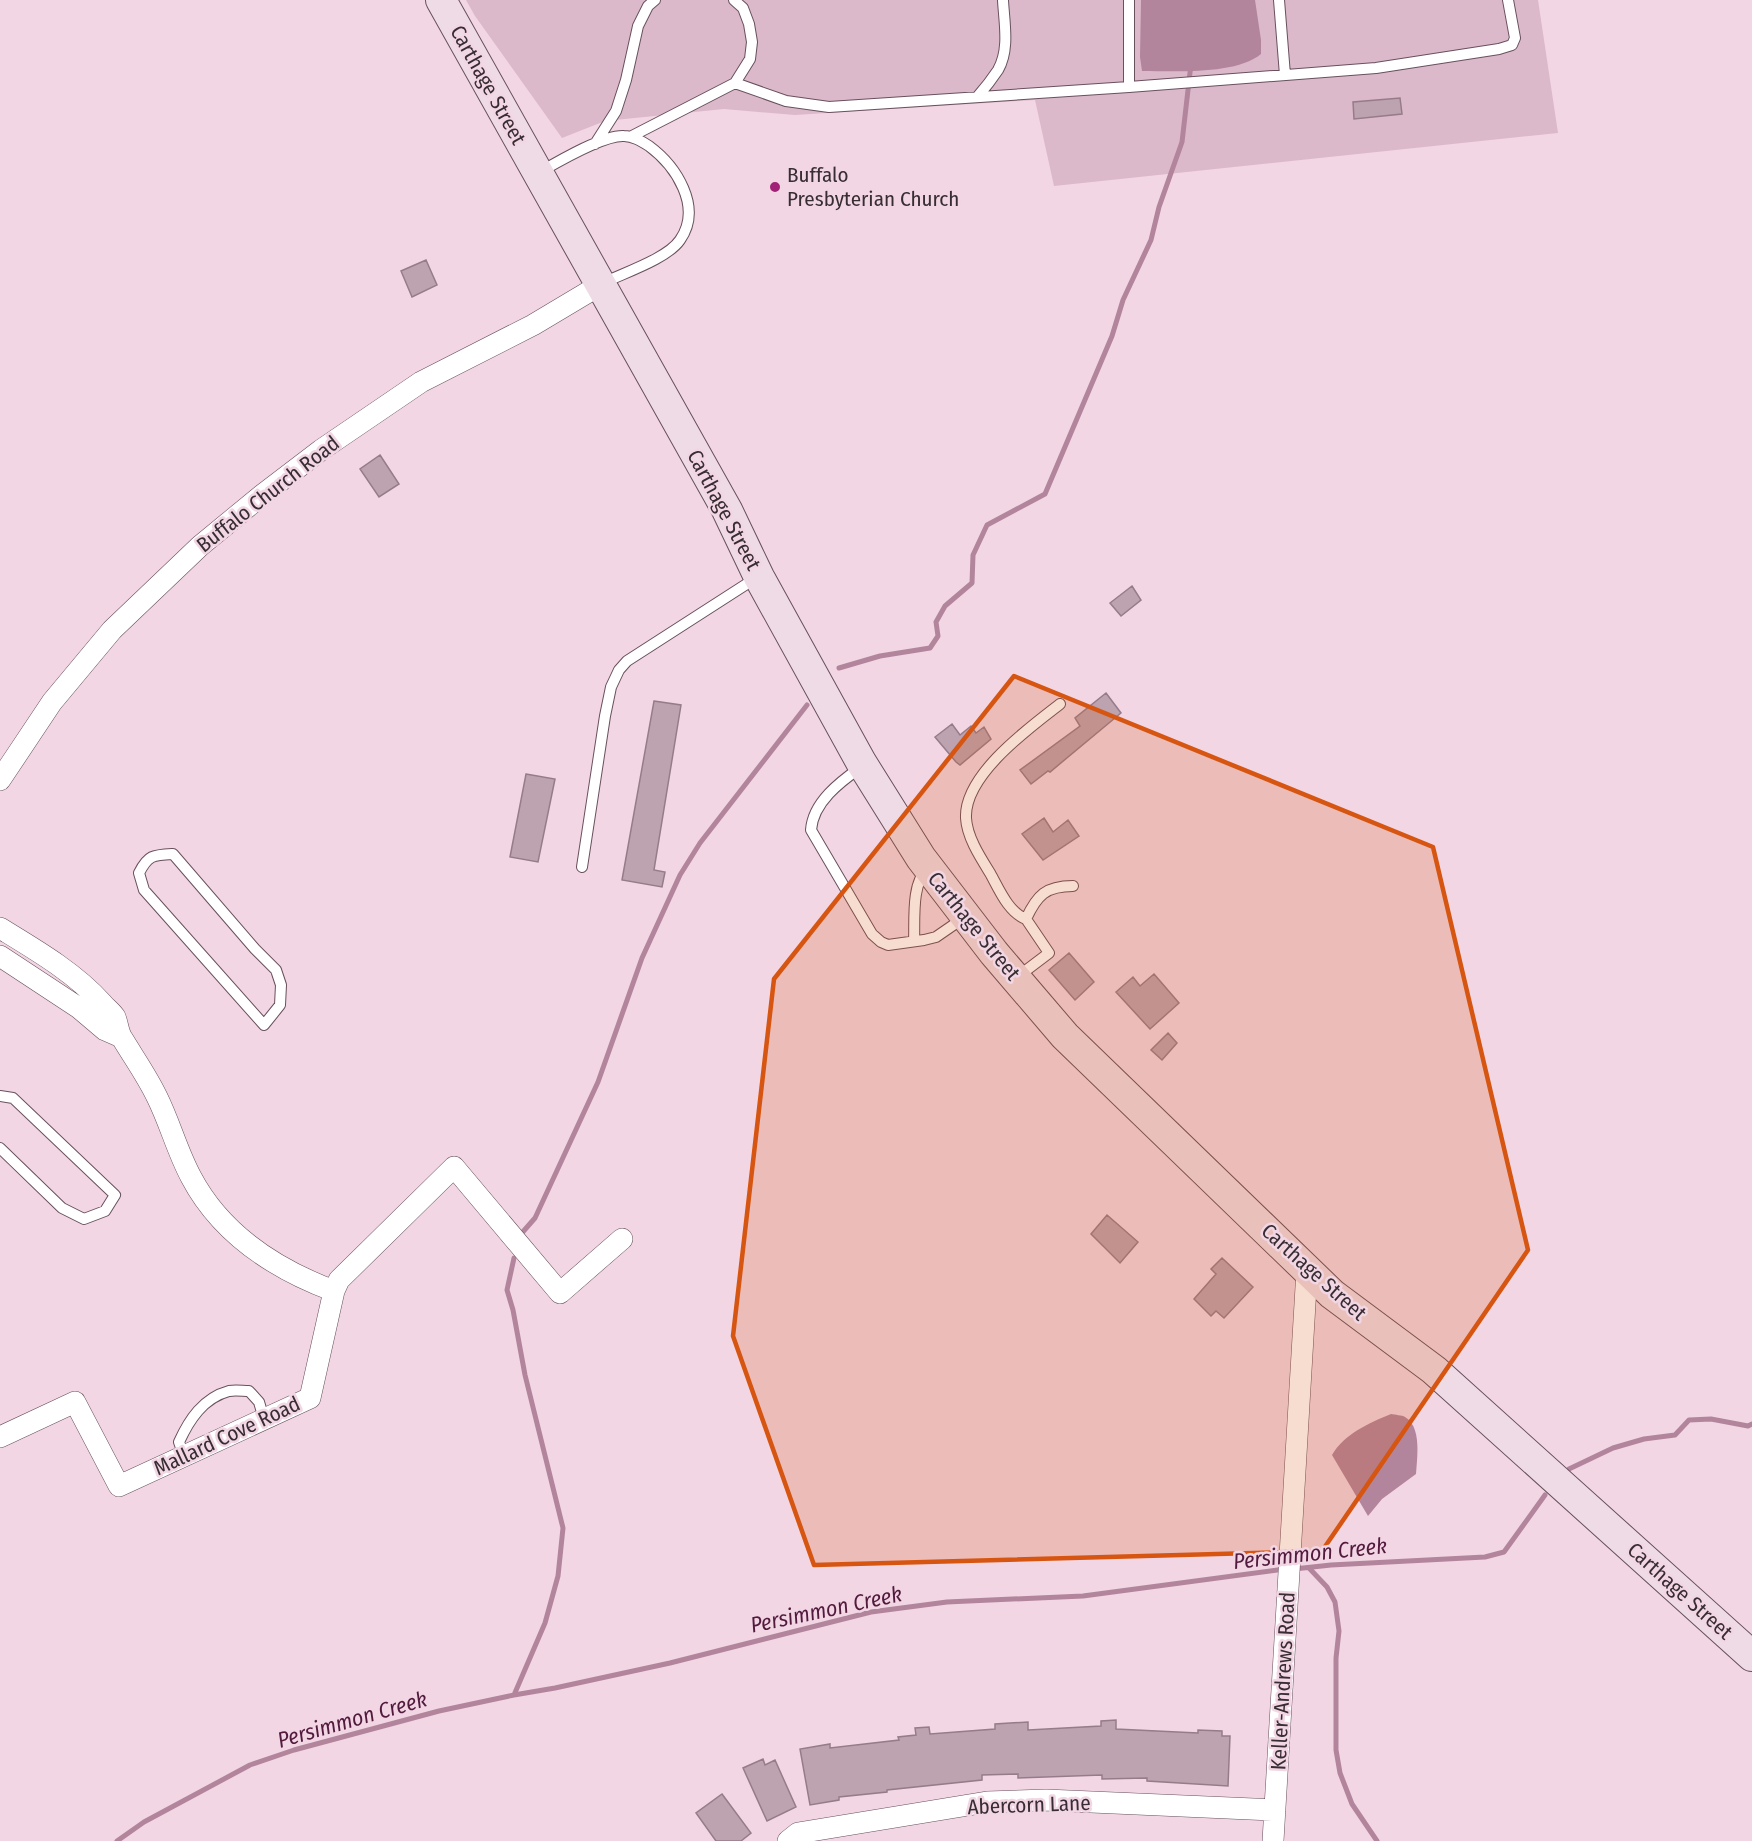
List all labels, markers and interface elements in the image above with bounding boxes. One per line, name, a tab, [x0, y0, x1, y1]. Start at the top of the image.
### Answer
street label: Carthage Street	[444, 21, 532, 149]
place label: Buffalo Presbyterian Church	[787, 162, 959, 212]
marker: Buffalo Presbyterian Church	[768, 180, 782, 194]
street label: Buffalo Church Road	[191, 430, 345, 558]
street label: Carthage Street	[681, 445, 767, 575]
street label: Carthage Street	[922, 866, 1026, 986]
street label: Carthage Street	[1256, 1218, 1372, 1326]
street label: Mallard Cove Road	[150, 1391, 304, 1481]
water label: Persimmon Creek	[1232, 1532, 1388, 1575]
street label: Carthage Street	[1622, 1537, 1738, 1645]
water label: Persimmon Creek	[748, 1580, 904, 1639]
street label: Keller-Andrews Road	[1265, 1591, 1301, 1771]
water label: Persimmon Creek	[274, 1685, 430, 1754]
street label: Abercorn Lane	[967, 1790, 1091, 1820]

